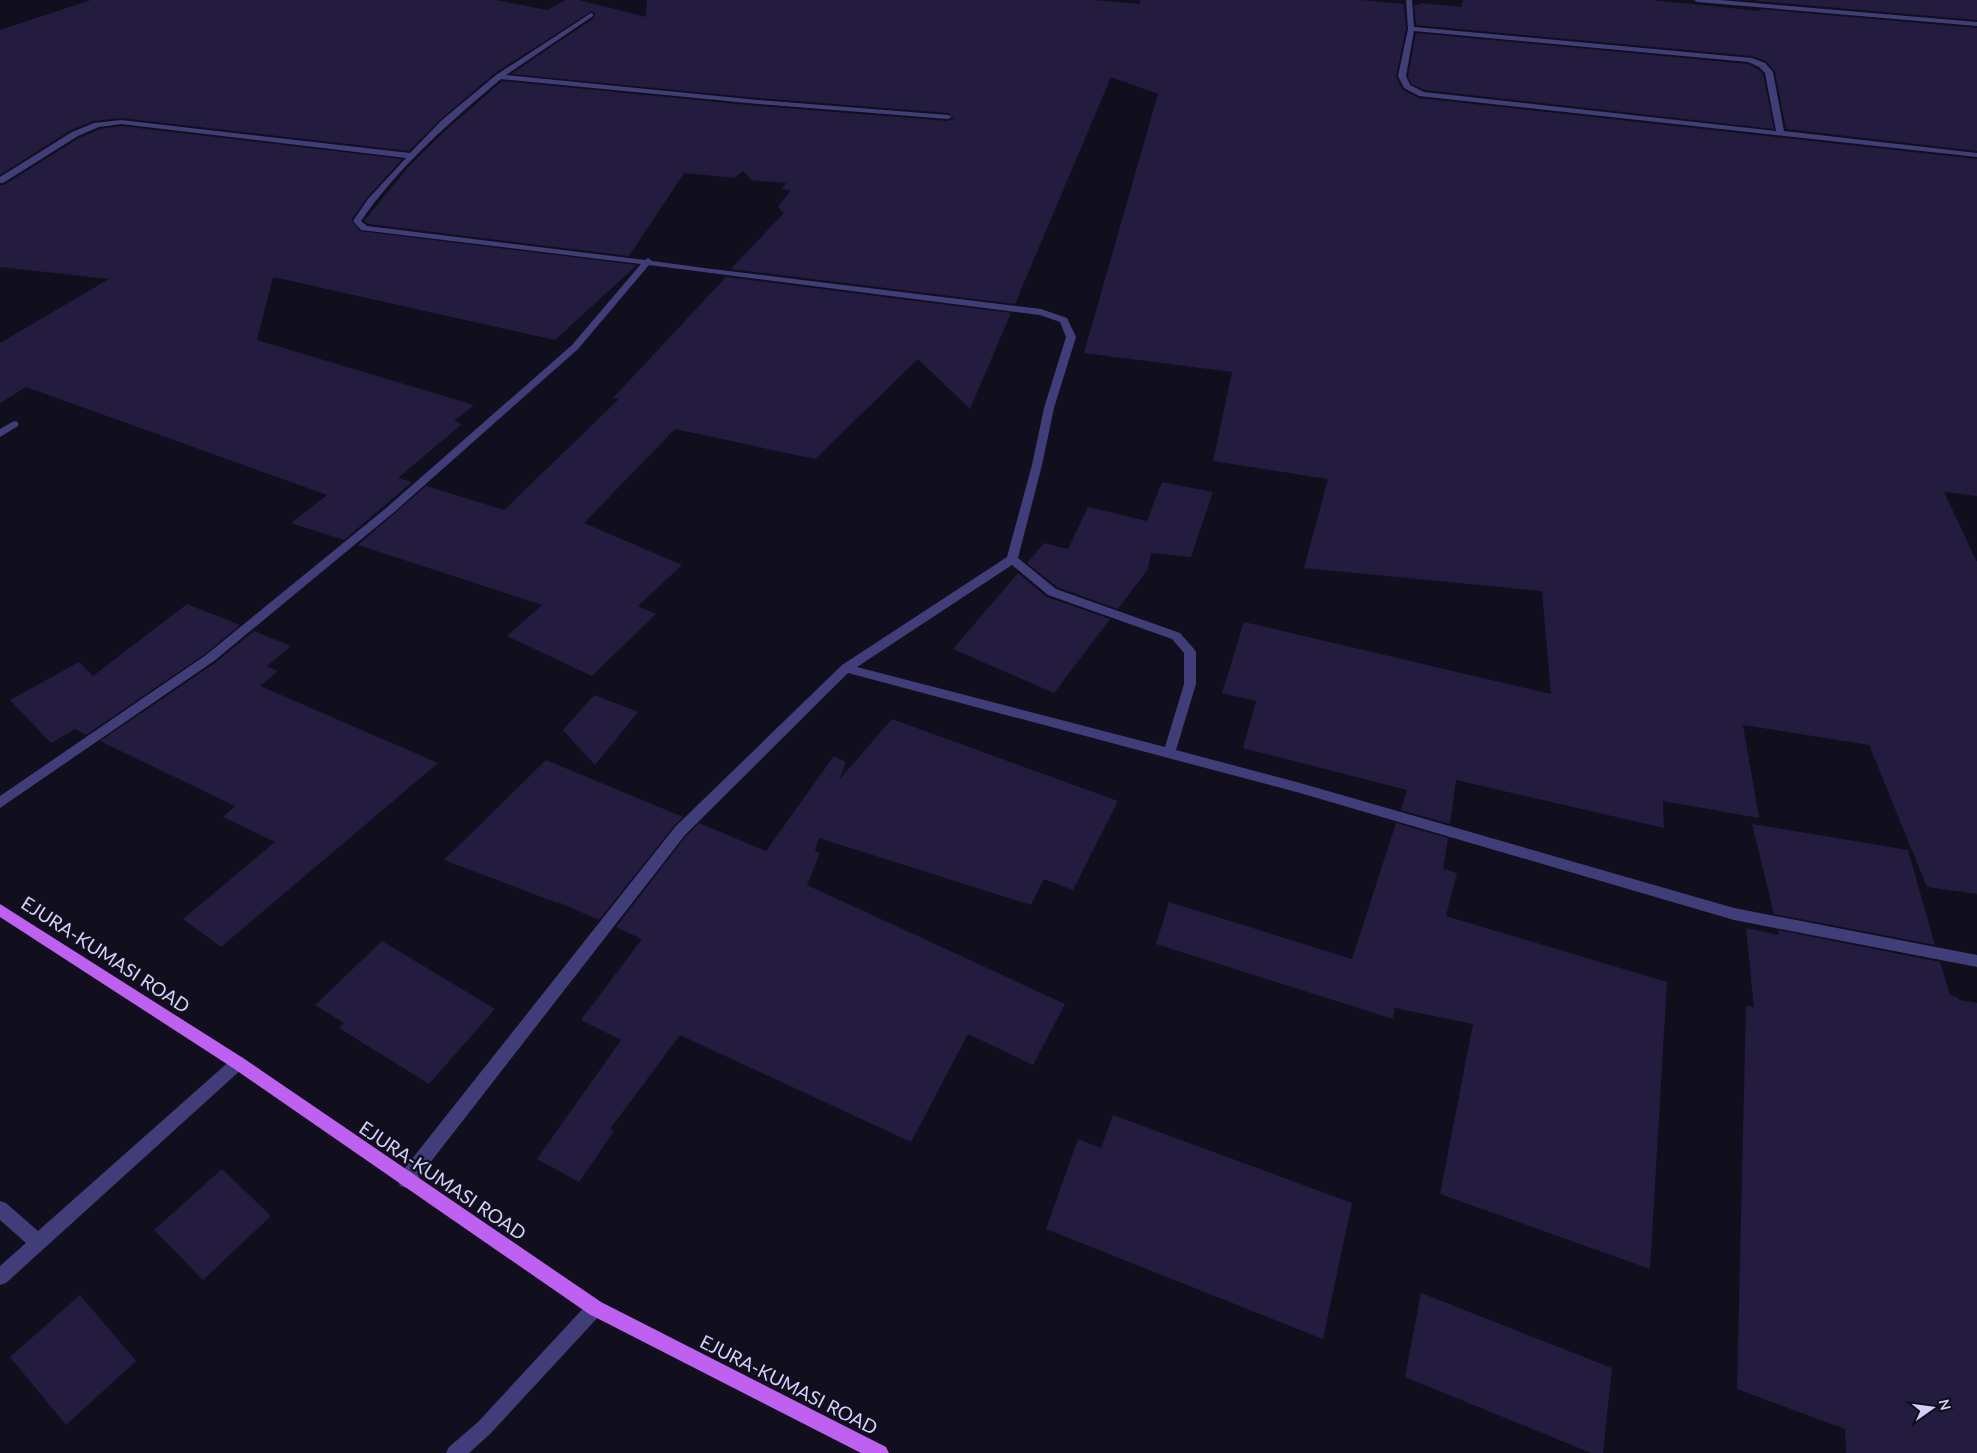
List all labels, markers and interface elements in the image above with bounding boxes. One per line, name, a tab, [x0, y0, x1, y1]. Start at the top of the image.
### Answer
street label: EJURA-KUMASI ROAD	[17, 891, 195, 1017]
street label: EJURA-KUMASI ROAD	[355, 1116, 531, 1244]
street label: EJURA-KUMASI ROAD	[696, 1329, 882, 1439]
north arrow	[1907, 1383, 1957, 1433]
text: N	[1936, 1397, 1955, 1412]

